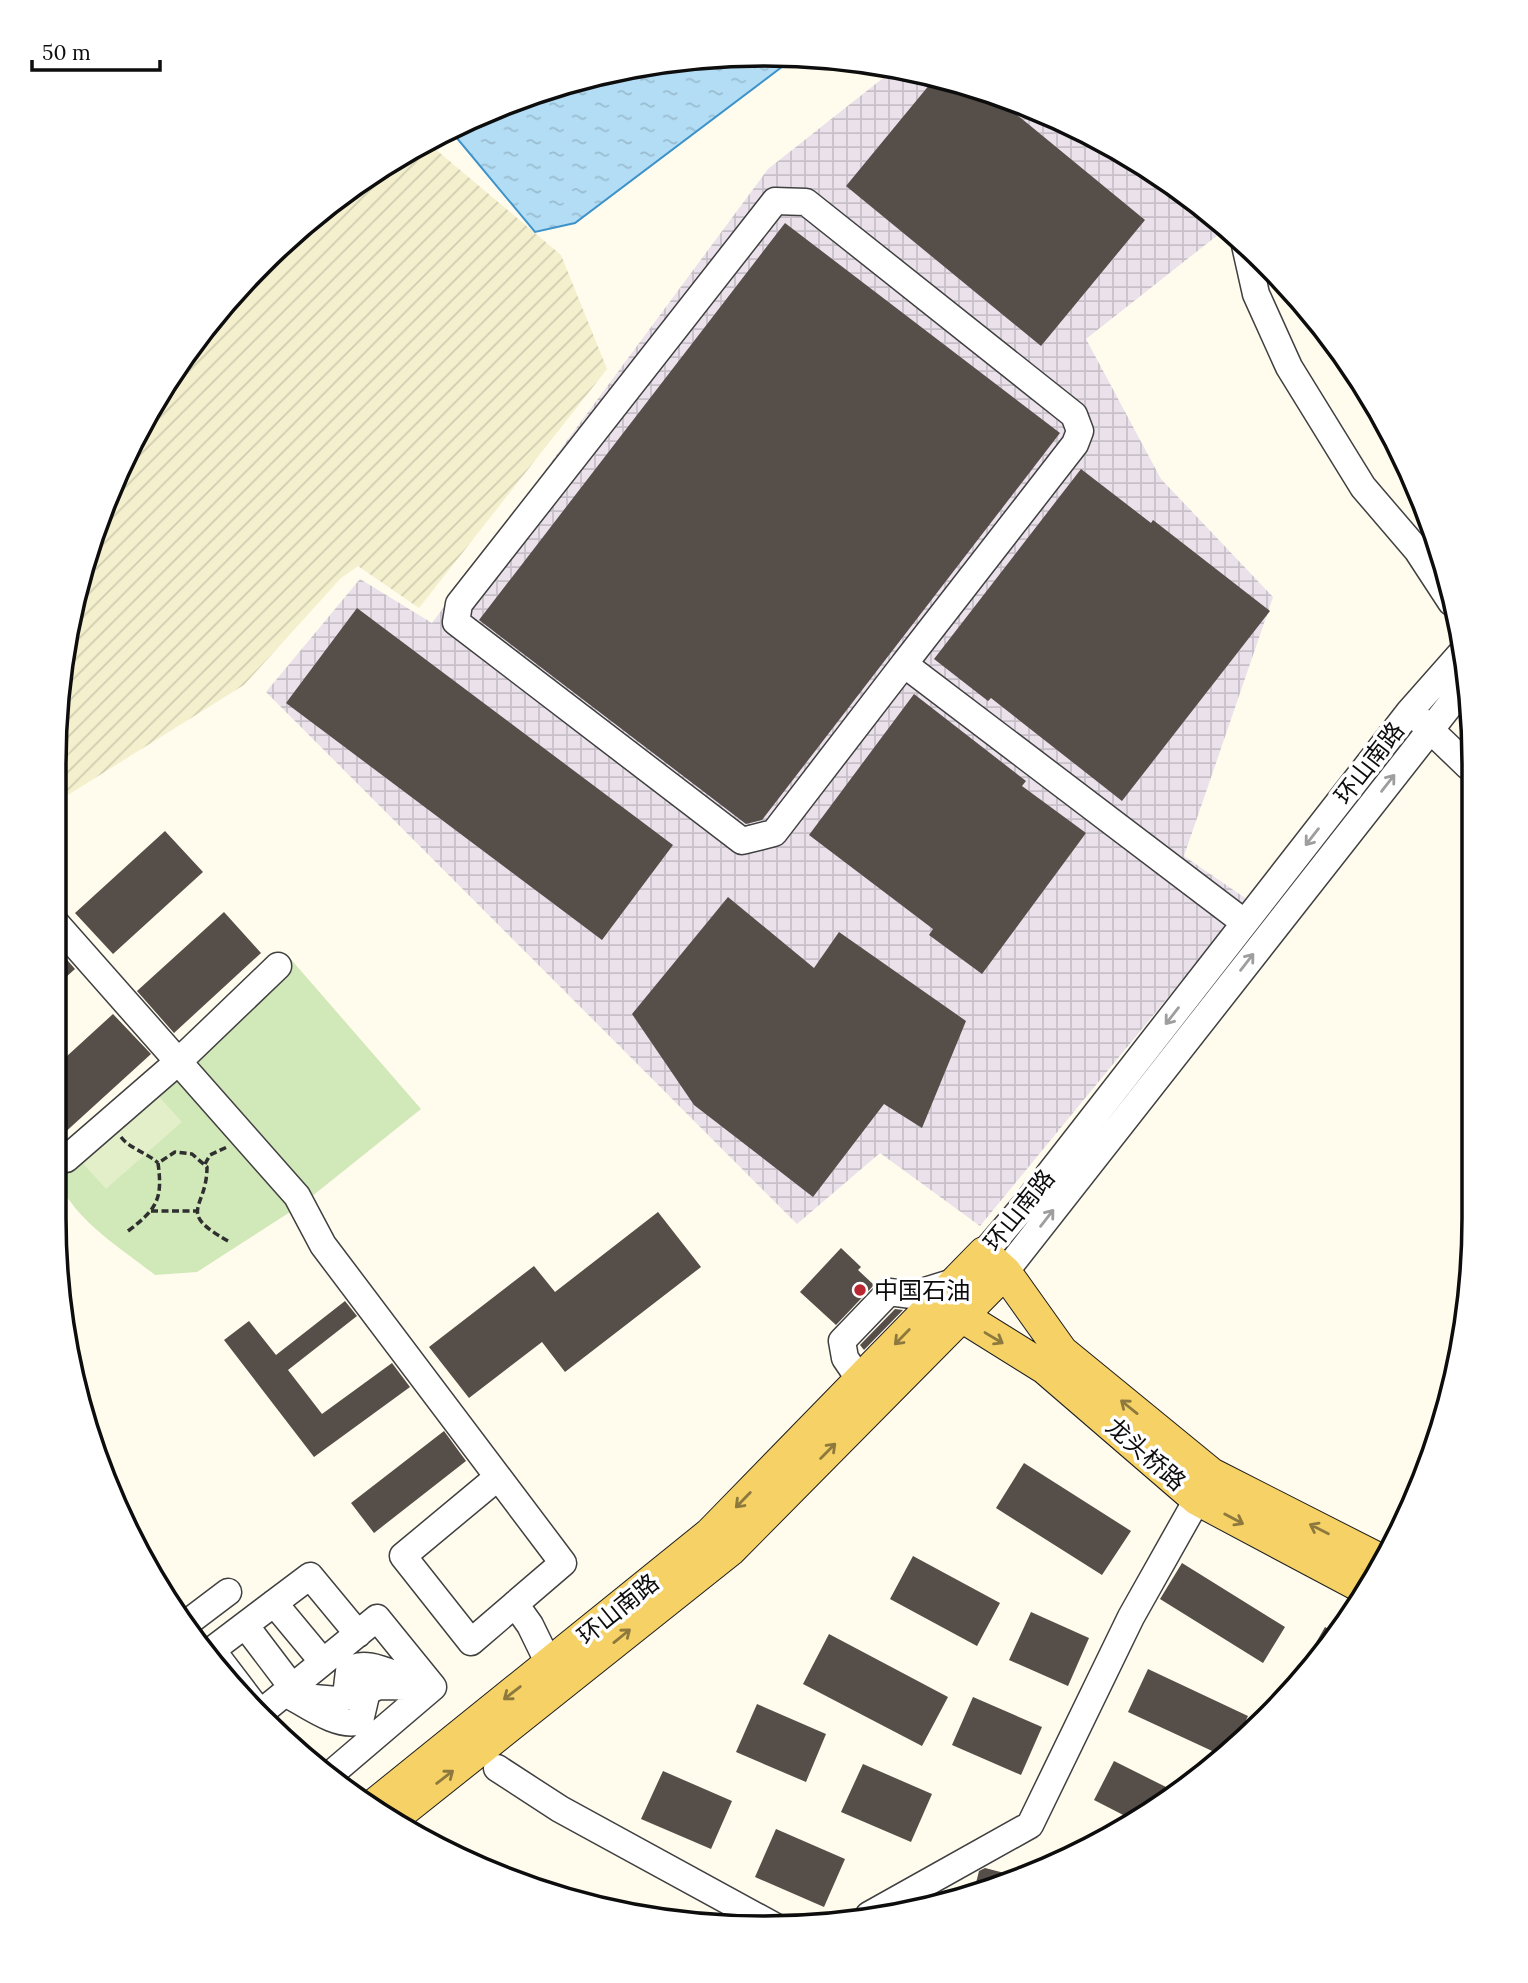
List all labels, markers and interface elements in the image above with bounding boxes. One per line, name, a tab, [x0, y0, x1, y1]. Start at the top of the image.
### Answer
scale bar	[32, 28, 159, 72]
text: 50 m	[42, 39, 91, 66]
street label: 环山南路	[1327, 716, 1411, 810]
one-way arrow	[1380, 775, 1395, 793]
one-way arrow	[1304, 827, 1319, 846]
one-way arrow	[1240, 954, 1255, 972]
one-way arrow	[1164, 1007, 1179, 1025]
street label: 环山南路	[977, 1163, 1061, 1257]
one-way arrow	[1039, 1210, 1054, 1228]
place label: 中国石油	[874, 1275, 970, 1306]
marker: 中国石油	[852, 1282, 868, 1298]
one-way arrow	[893, 1329, 910, 1346]
one-way arrow	[984, 1331, 1004, 1345]
one-way arrow	[1121, 1399, 1139, 1415]
street label: 龙头桥路	[1100, 1411, 1192, 1497]
one-way arrow	[819, 1443, 836, 1460]
one-way arrow	[735, 1492, 752, 1509]
one-way arrow	[1223, 1512, 1243, 1526]
one-way arrow	[1310, 1522, 1330, 1536]
street label: 环山南路	[571, 1567, 665, 1651]
one-way arrow	[613, 1628, 631, 1643]
one-way arrow	[504, 1685, 522, 1701]
one-way arrow	[435, 1770, 453, 1785]

